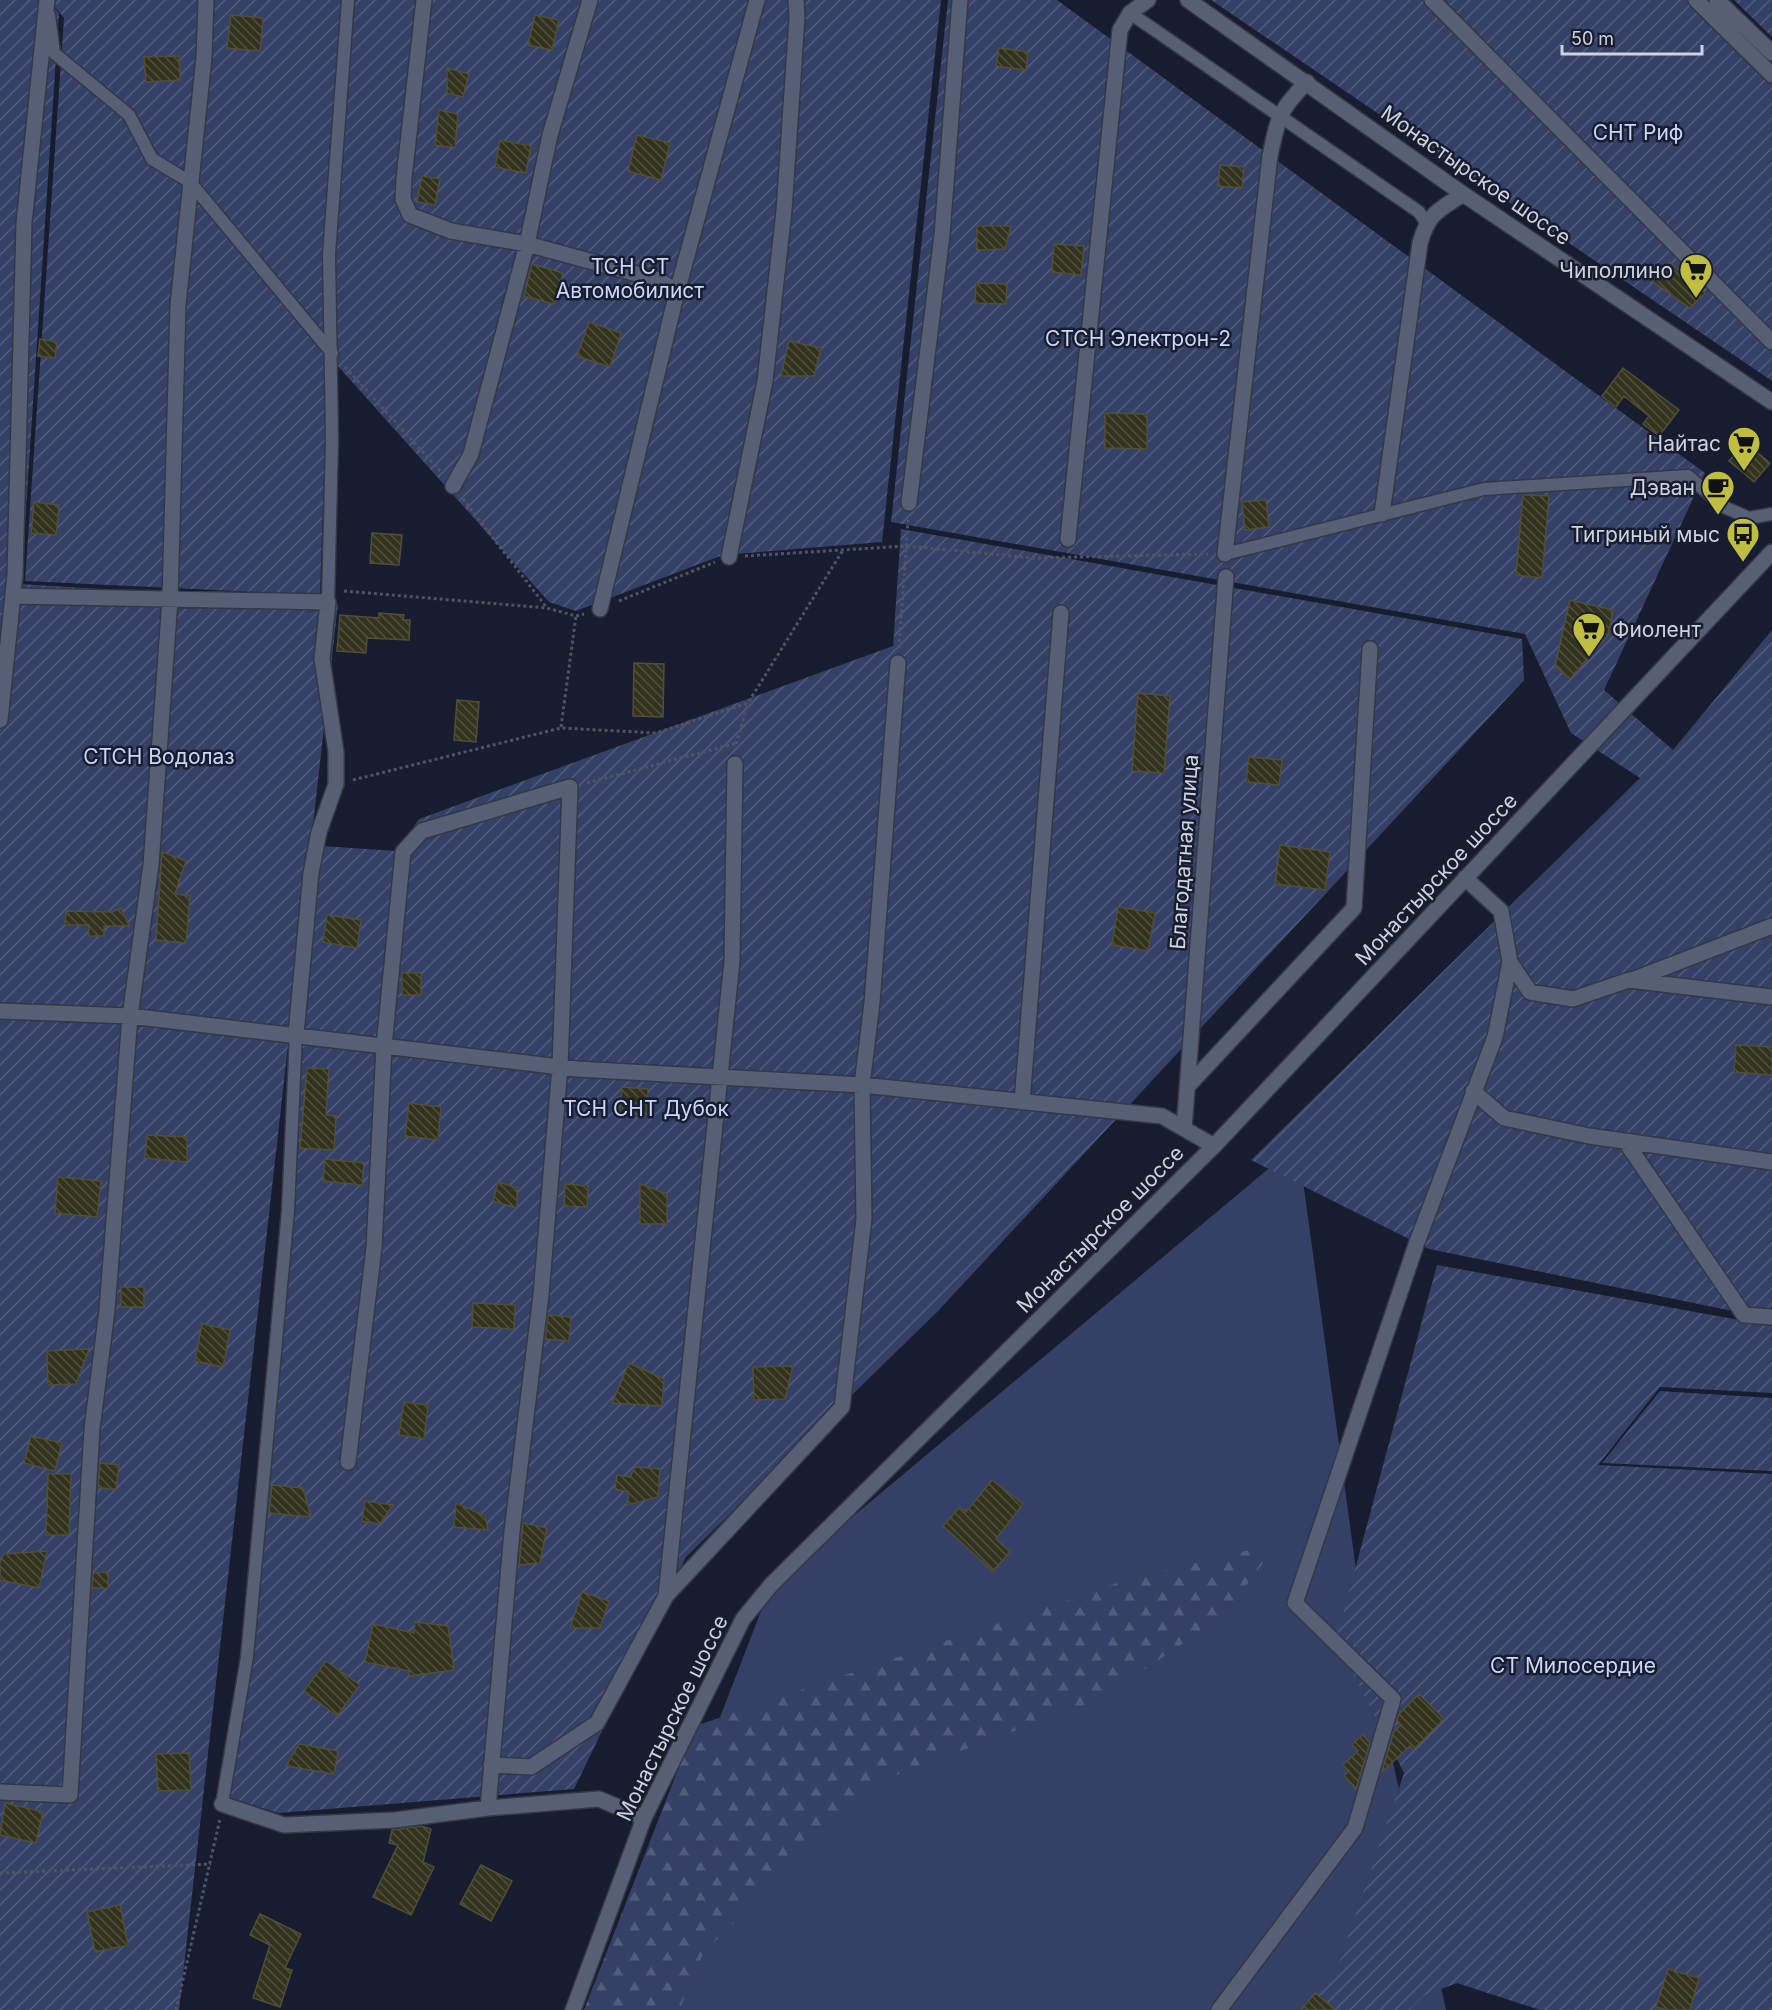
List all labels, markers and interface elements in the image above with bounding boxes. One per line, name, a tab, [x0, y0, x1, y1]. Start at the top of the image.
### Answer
scale bar	[1562, 18, 1702, 56]
text: 50 m	[1571, 28, 1614, 49]
street label: Монастырское шоссе	[1376, 100, 1576, 250]
park label: СНТ Риф	[1593, 120, 1683, 145]
supermarket icon: Чиполлино	[1678, 252, 1714, 299]
park label: ТСН СТ Автомобилист	[556, 254, 704, 303]
place label: Чиполлино	[1559, 258, 1673, 283]
park label: СТСН Электрон-2	[1045, 326, 1231, 351]
supermarket icon: Найтас	[1726, 425, 1762, 472]
place label: Найтас	[1648, 431, 1721, 456]
cafe icon: Дэван	[1700, 469, 1736, 516]
place label: Дэван	[1630, 475, 1695, 500]
bus stop icon: Тигриный мыс	[1725, 516, 1761, 563]
place label: Тигриный мыс	[1571, 522, 1720, 547]
supermarket icon: Фиолент	[1571, 611, 1607, 658]
place label: Фиолент	[1612, 617, 1701, 642]
park label: СТСН Водолаз	[83, 744, 235, 769]
street label: Благодатная улица	[1165, 754, 1203, 950]
street label: Монастырское шоссе	[1350, 788, 1522, 970]
park label: ТСН СНТ Дубок	[563, 1096, 729, 1121]
street label: Монастырское шоссе	[1011, 1140, 1189, 1318]
street label: Монастырское шоссе	[611, 1611, 733, 1825]
park label: СТ Милосердие	[1490, 1653, 1656, 1678]

